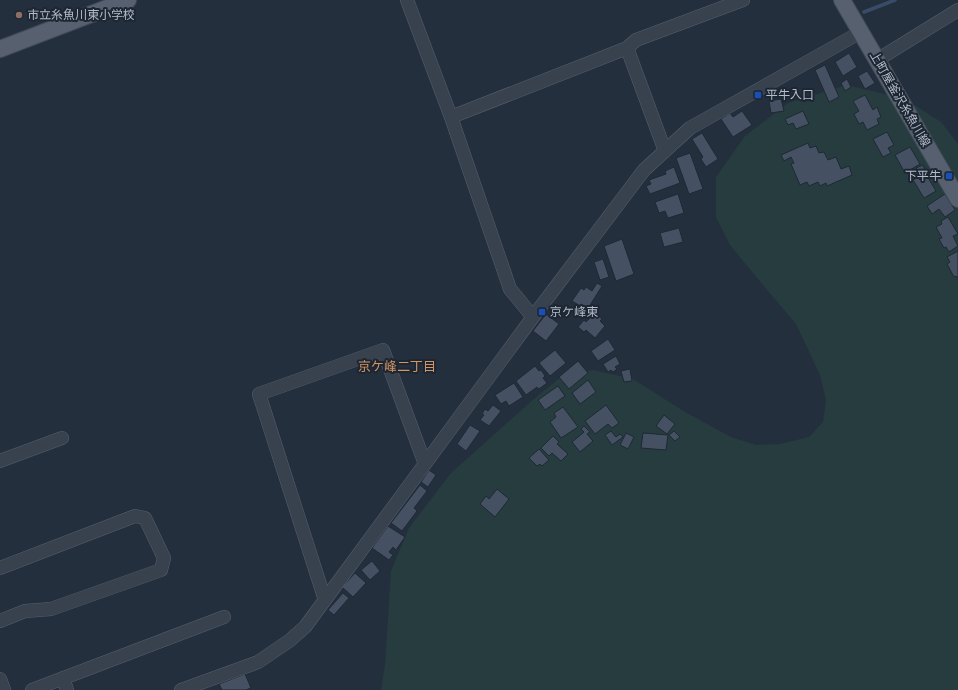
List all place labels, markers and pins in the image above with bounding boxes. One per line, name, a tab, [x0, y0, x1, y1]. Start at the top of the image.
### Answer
place label: 市立糸魚川東小学校	[27, 6, 135, 23]
marker: 市立糸魚川東小学校	[14, 10, 24, 20]
place label: 平牛入口	[766, 86, 814, 103]
marker: 平牛入口	[753, 90, 763, 100]
place label: 下平牛	[905, 167, 941, 184]
marker: 下平牛	[944, 171, 954, 181]
place label: 京ケ峰東	[550, 303, 598, 320]
marker: 京ケ峰東	[537, 307, 547, 317]

